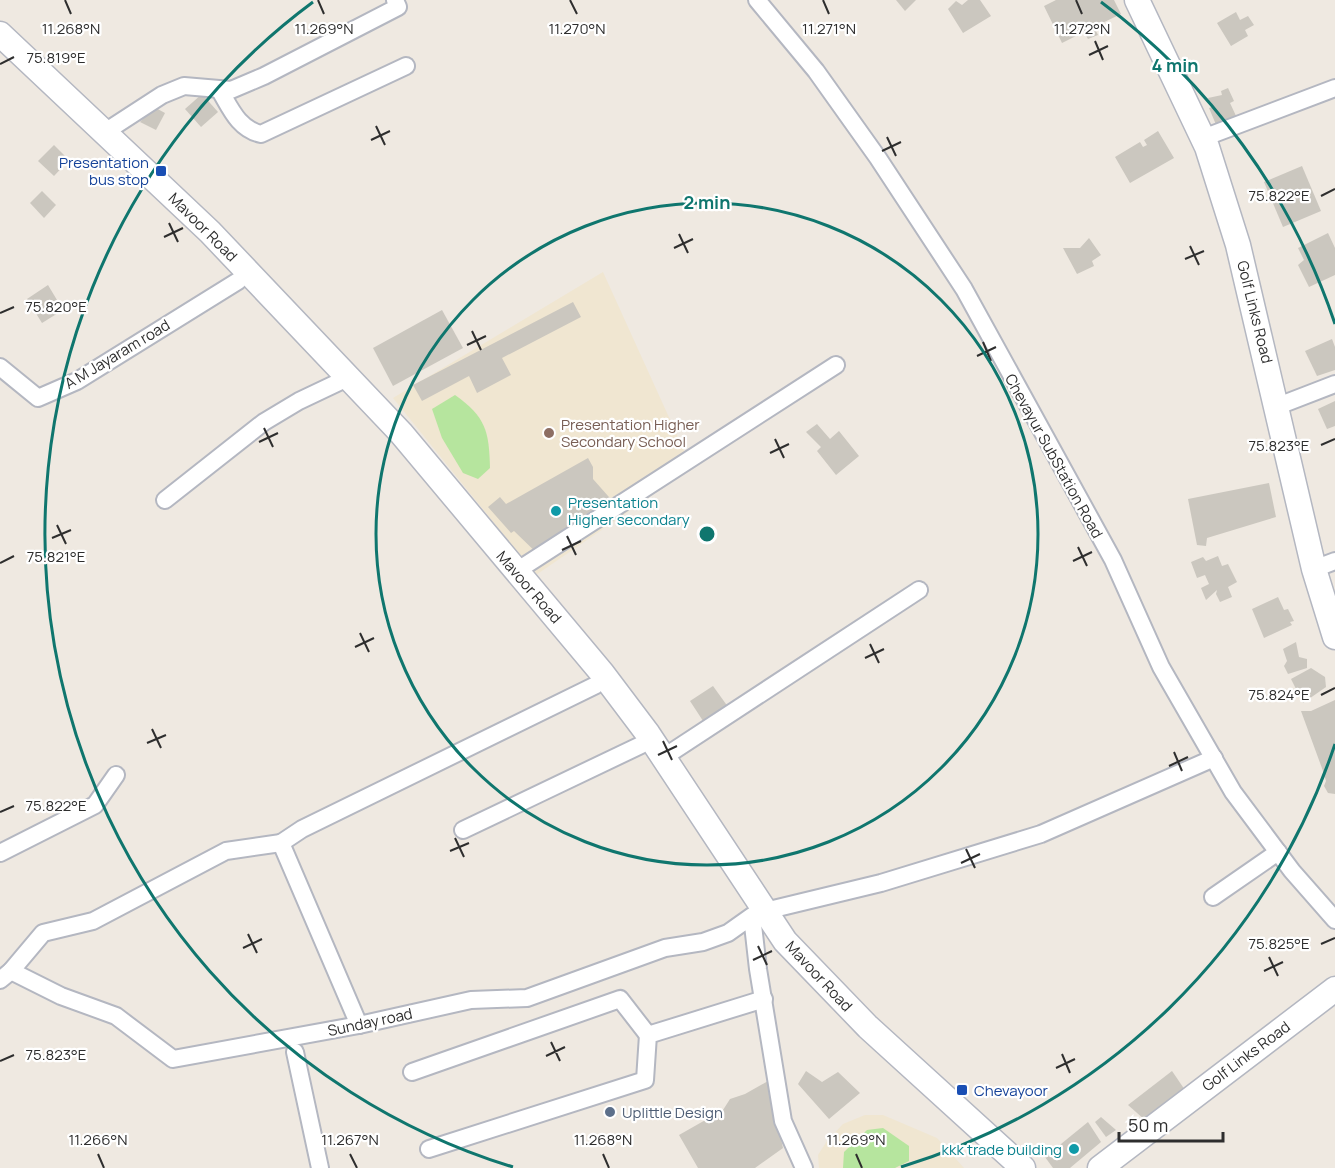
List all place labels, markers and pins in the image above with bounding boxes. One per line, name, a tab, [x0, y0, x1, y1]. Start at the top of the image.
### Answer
place label: Presentation bus stop	[59, 152, 149, 190]
marker: Presentation bus stop	[154, 164, 168, 178]
place label: Presentation Higher Secondary School	[561, 414, 700, 452]
marker: Presentation Higher Secondary School	[542, 426, 556, 440]
place label: Presentation Higher secondary	[568, 492, 690, 530]
marker: Presentation Higher secondary	[549, 504, 563, 518]
centre of rings	[697, 524, 717, 544]
place label: Chevayoor	[974, 1080, 1049, 1101]
marker: Chevayoor	[955, 1083, 969, 1097]
place label: Uplittle Design	[622, 1102, 723, 1123]
marker: Uplittle Design	[603, 1105, 617, 1119]
place label: kkk trade building	[942, 1139, 1062, 1160]
marker: kkk trade building	[1067, 1142, 1081, 1156]

